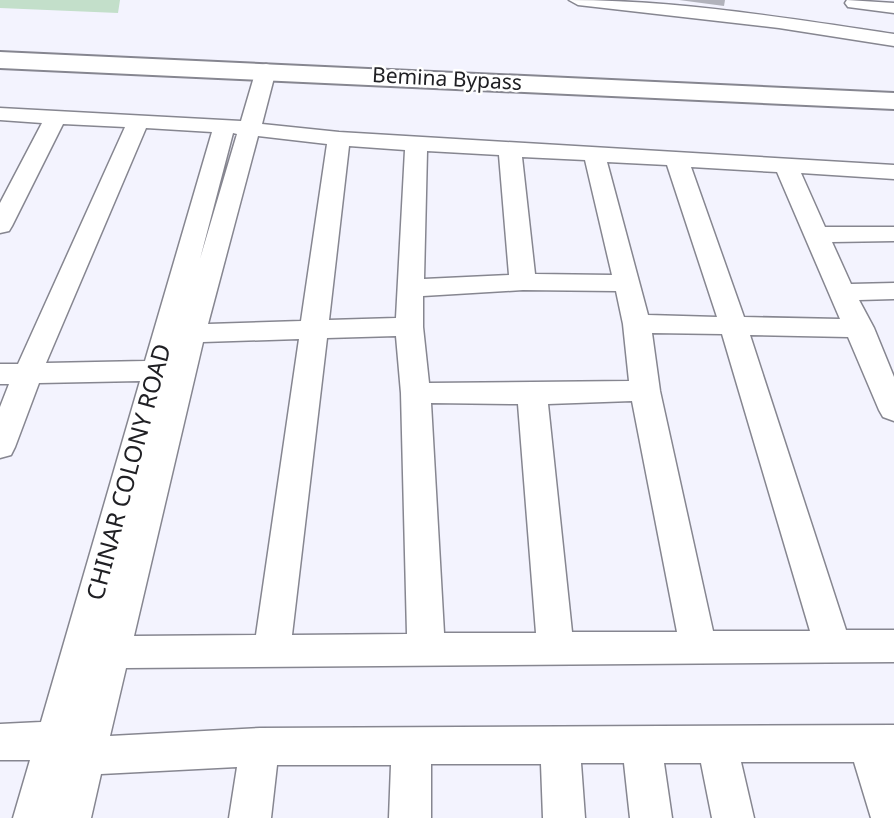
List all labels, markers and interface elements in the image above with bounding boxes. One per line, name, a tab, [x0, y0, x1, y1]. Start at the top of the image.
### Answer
street label: Bemina Bypass	[371, 60, 523, 96]
street label: CHINAR COLONY ROAD	[77, 340, 178, 603]

